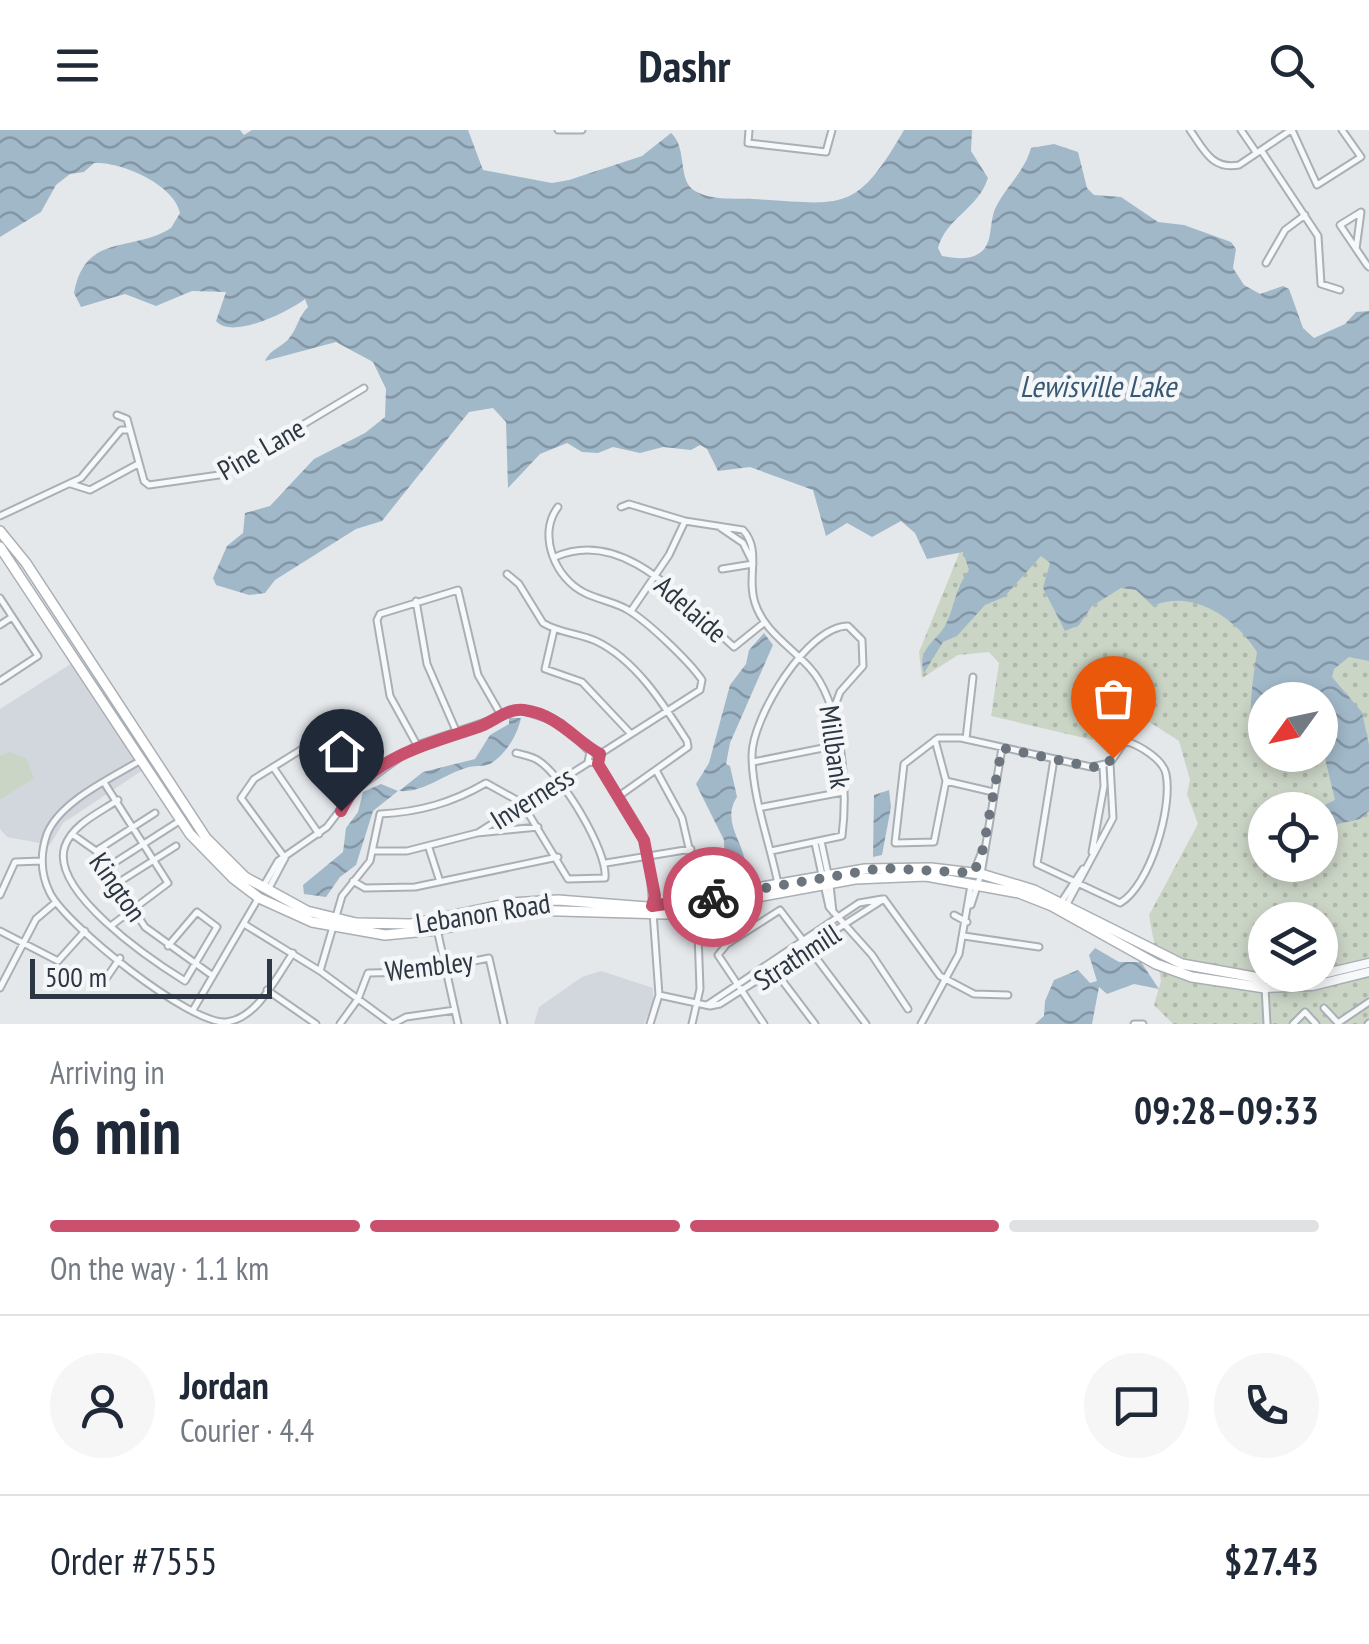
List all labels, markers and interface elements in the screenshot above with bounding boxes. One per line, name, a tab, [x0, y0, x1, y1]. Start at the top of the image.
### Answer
text: Dashr	[639, 36, 730, 94]
icon: menu	[50, 38, 105, 93]
icon: search	[1264, 38, 1319, 93]
water label: Lewisville Lake	[1020, 366, 1178, 405]
street label: Pine Lane	[210, 409, 311, 488]
street label: Adelaide	[647, 567, 735, 650]
pin	[1071, 656, 1156, 759]
icon: bag	[1086, 671, 1141, 726]
north arrow	[1248, 682, 1338, 772]
map controls	[1248, 682, 1338, 992]
street label: Millbank	[811, 703, 860, 791]
pin	[299, 709, 384, 812]
icon: home	[314, 724, 369, 779]
street label: Inverness	[483, 758, 580, 838]
button: locate	[1248, 792, 1338, 882]
street label: Kington	[81, 845, 155, 929]
courier	[663, 847, 763, 947]
icon: bike	[686, 870, 741, 925]
street label: Lebanon Road	[413, 884, 553, 941]
button: layers	[1248, 902, 1338, 992]
street label: Strathmill	[746, 915, 847, 998]
street label: Wembley	[383, 942, 475, 989]
scale bar	[30, 954, 272, 998]
text: 500 m	[45, 958, 107, 995]
text: Arriving in	[50, 1051, 165, 1093]
text: 09:28–09:33	[1134, 1085, 1319, 1134]
text: 6 min	[50, 1088, 181, 1172]
text: On the way · 1.1 km	[50, 1247, 269, 1289]
button: person	[50, 1353, 155, 1458]
button: chat	[1084, 1353, 1189, 1458]
button: phone	[1214, 1353, 1319, 1458]
text: Jordan	[180, 1360, 269, 1409]
text: Courier · 4.4	[180, 1409, 314, 1451]
text: Order #7555	[50, 1536, 217, 1585]
text: $27.43	[1224, 1536, 1319, 1585]

